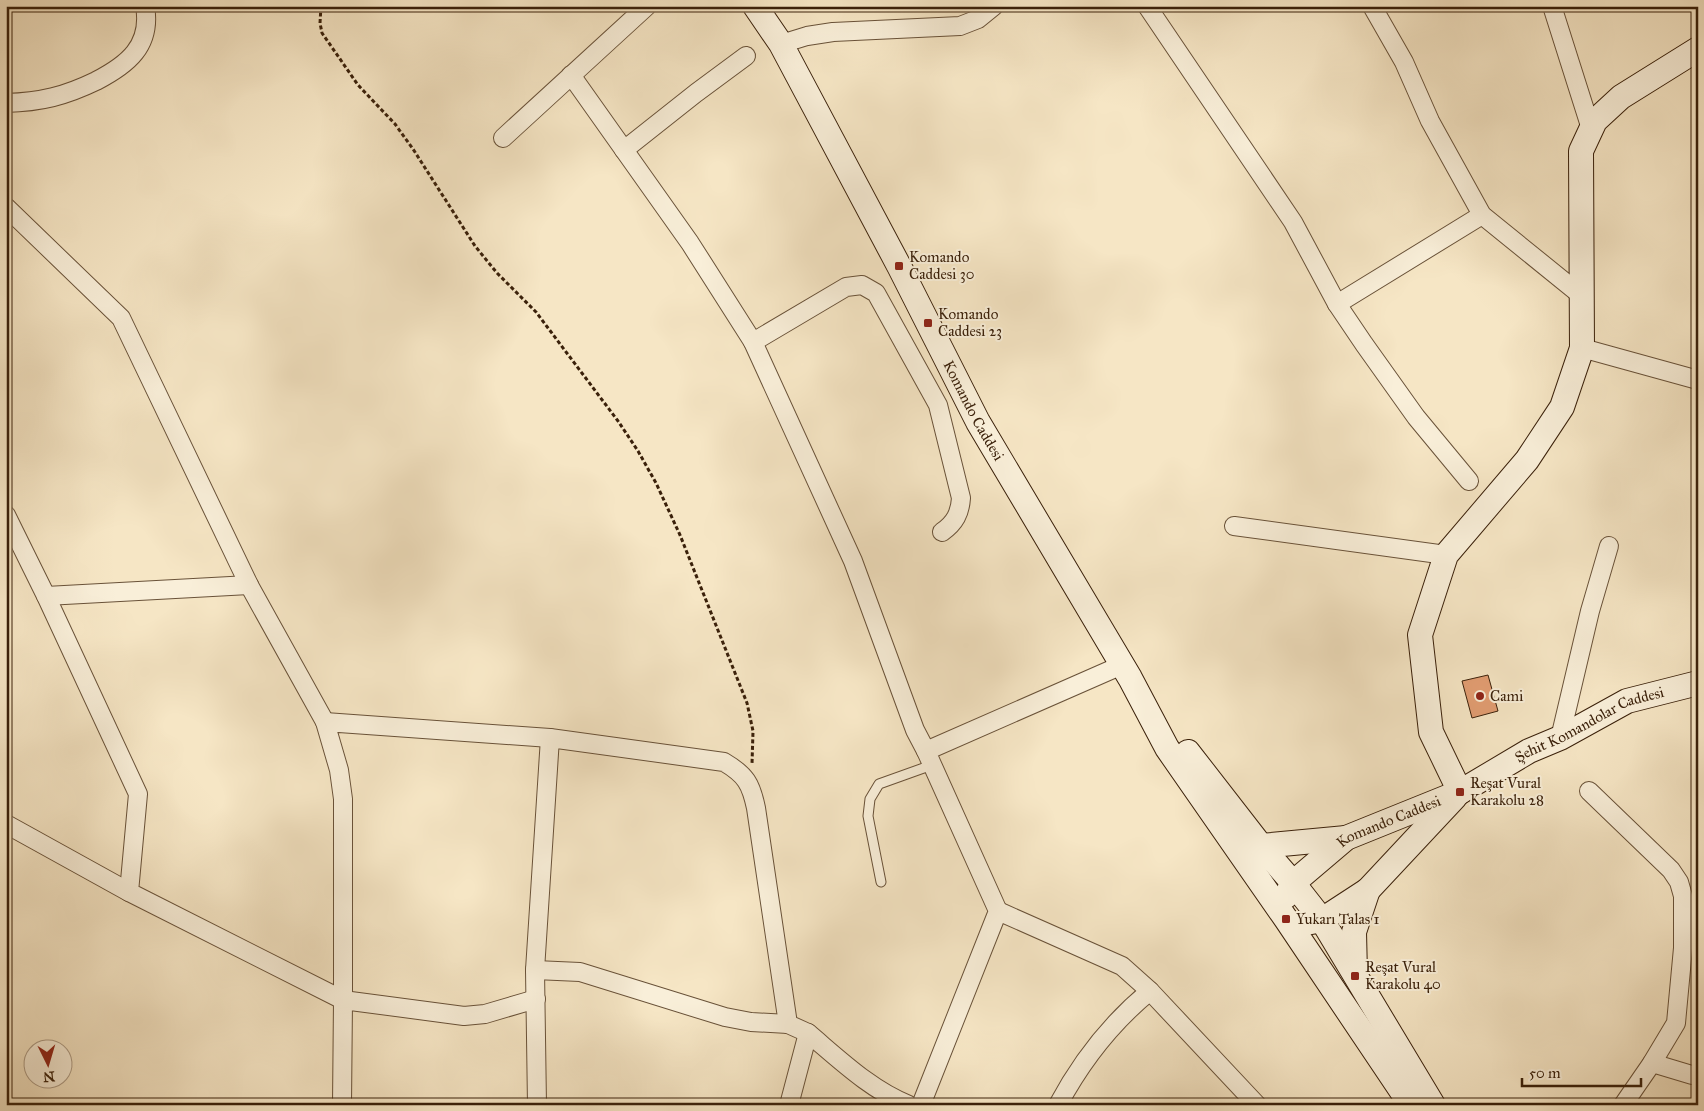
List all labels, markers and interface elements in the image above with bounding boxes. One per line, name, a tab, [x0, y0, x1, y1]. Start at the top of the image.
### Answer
place label: Komando Caddesi 30	[909, 248, 974, 283]
marker: Komando Caddesi 30	[893, 260, 905, 272]
place label: Komando Caddesi 23	[938, 305, 1002, 340]
marker: Komando Caddesi 23	[922, 317, 934, 329]
street label: Komando Caddesi	[939, 357, 1008, 464]
street label: Şehit Komandolar Caddesi	[1512, 683, 1666, 766]
place label: Cami	[1490, 687, 1523, 705]
marker: Cami	[1474, 690, 1486, 702]
place label: Reşat Vural Karakolu 28	[1470, 774, 1544, 809]
marker: Reşat Vural Karakolu 28	[1454, 786, 1466, 798]
street label: Komando Caddesi	[1333, 792, 1443, 851]
place label: Yukarı Talas 1	[1296, 910, 1380, 928]
marker: Yukarı Talas 1	[1280, 913, 1292, 925]
place label: Reşat Vural Karakolu 40	[1365, 958, 1441, 993]
marker: Reşat Vural Karakolu 40	[1349, 970, 1361, 982]
north arrow	[22, 1038, 72, 1088]
scale bar	[1522, 1056, 1640, 1088]
text: 50 m	[1529, 1064, 1561, 1082]
text: N	[42, 1067, 56, 1085]

